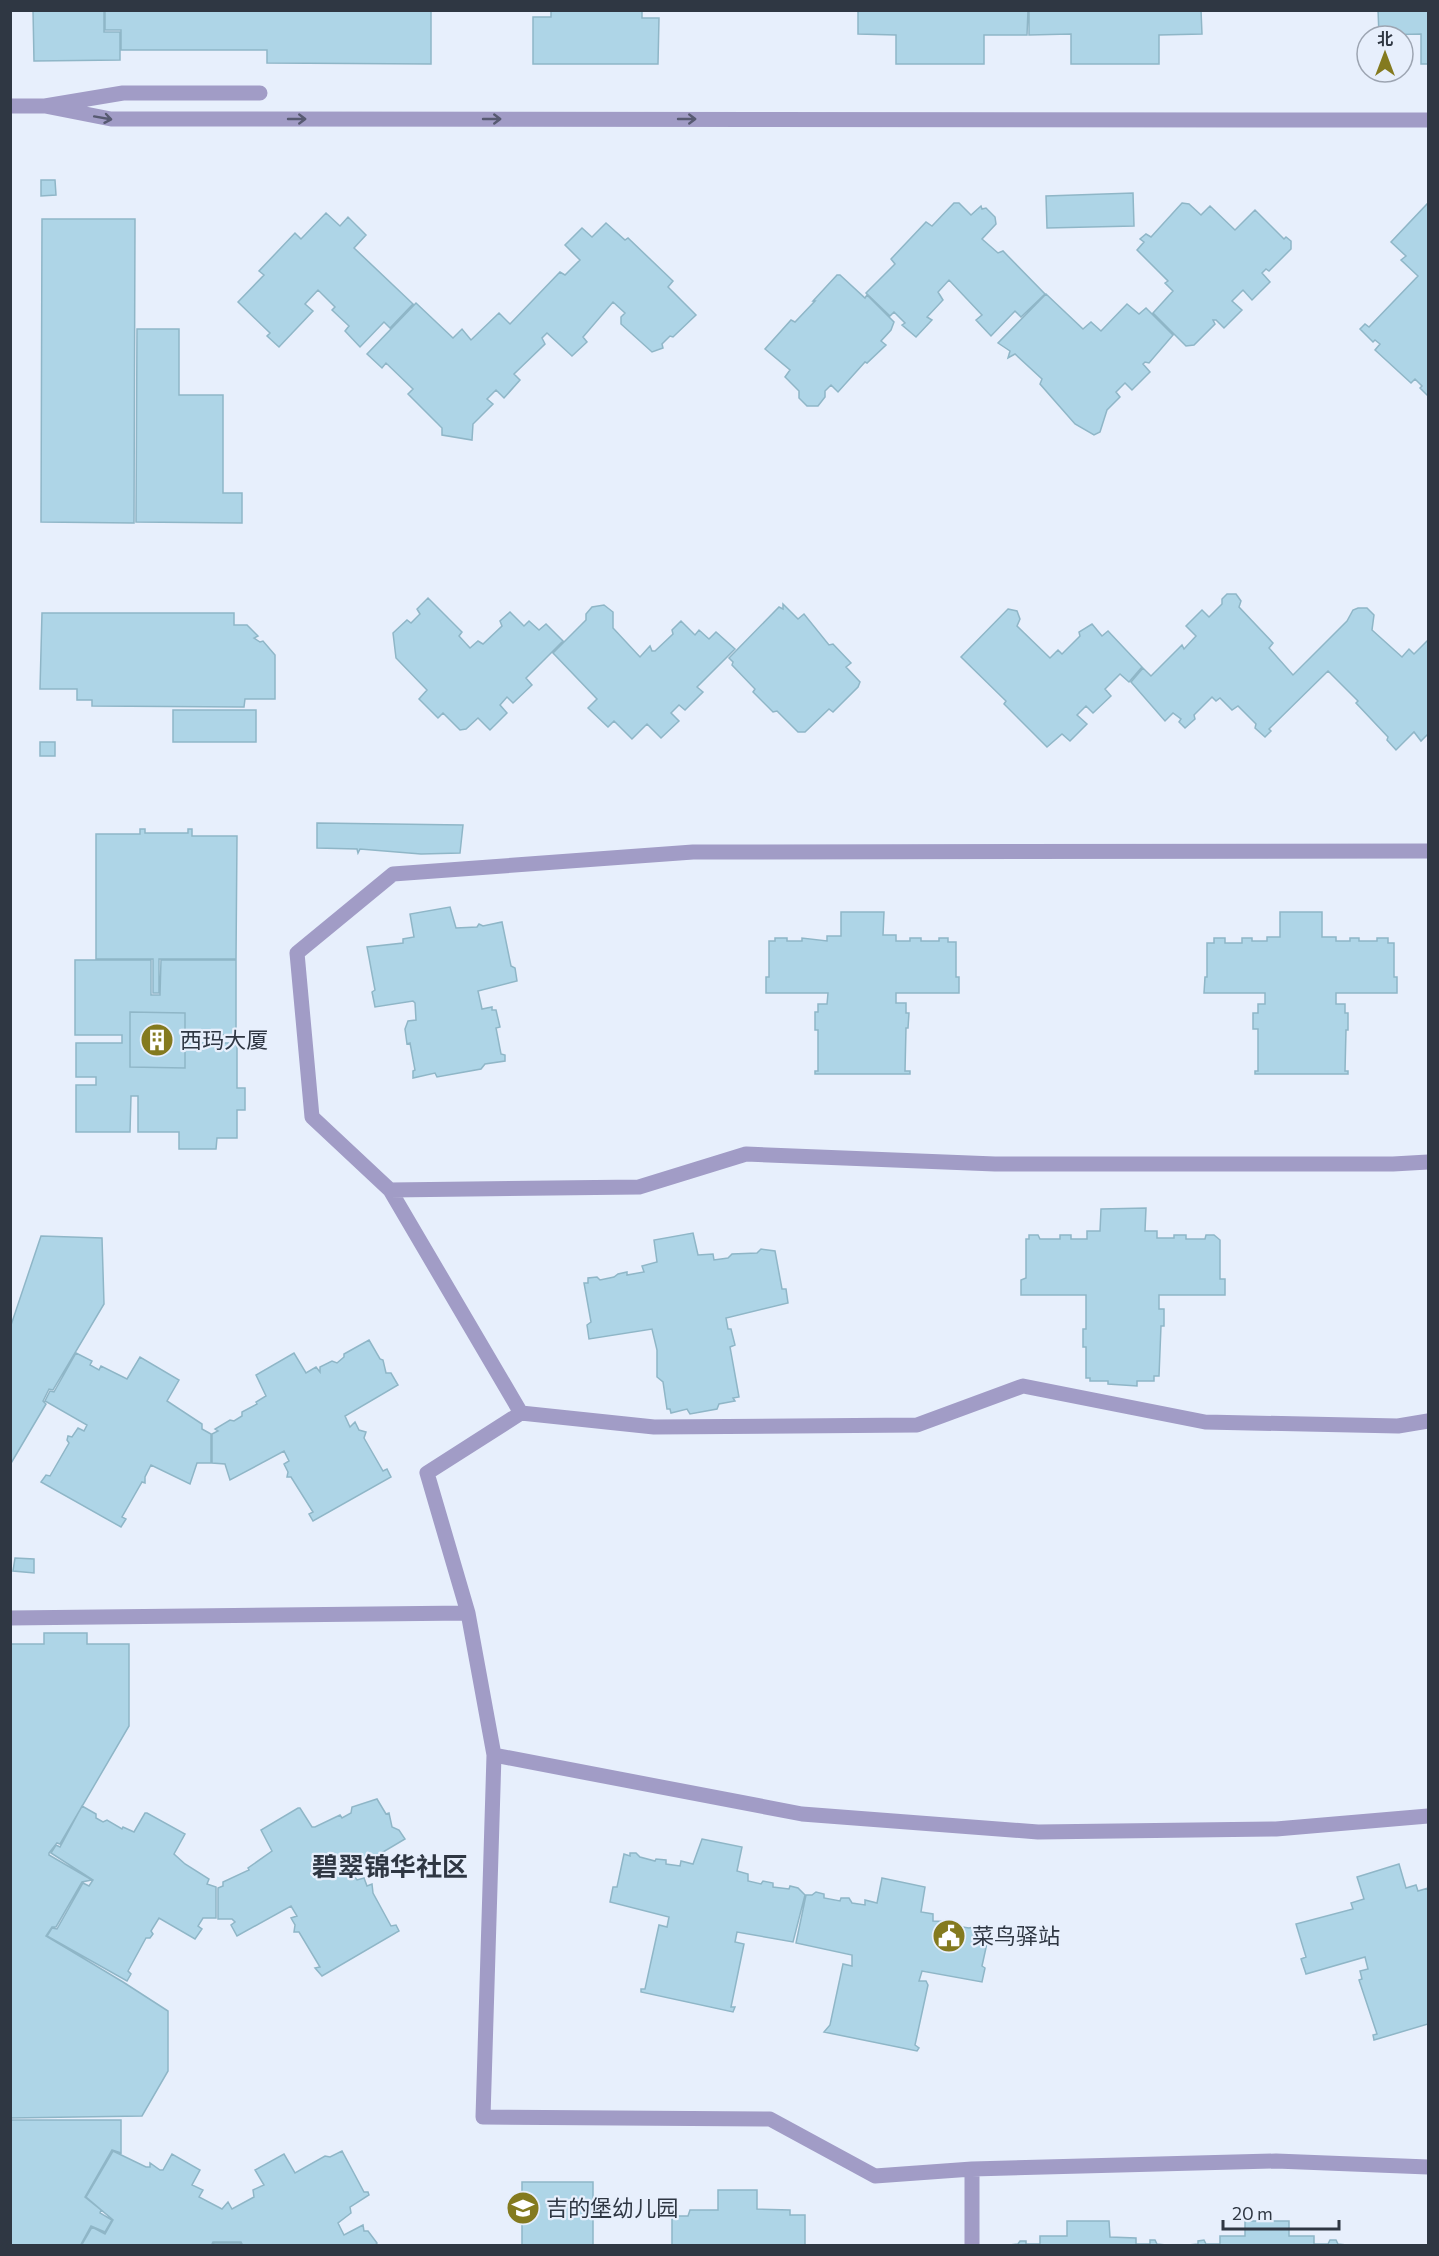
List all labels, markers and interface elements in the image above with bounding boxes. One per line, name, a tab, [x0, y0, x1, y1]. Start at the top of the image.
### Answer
north arrow	[1355, 24, 1415, 84]
text: 北	[1377, 29, 1393, 48]
one-way arrow	[92, 112, 112, 123]
one-way arrow	[287, 113, 307, 125]
one-way arrow	[482, 113, 502, 125]
one-way arrow	[677, 113, 697, 125]
building icon: 西玛大厦	[139, 1022, 175, 1058]
place label: 西玛大厦	[180, 1026, 268, 1053]
district label: 碧翠锦华社区	[312, 1850, 468, 1881]
public building icon: 菜鸟驿站	[931, 1918, 967, 1954]
place label: 菜鸟驿站	[972, 1922, 1060, 1949]
school or university icon: 吉的堡幼儿园	[505, 2190, 541, 2226]
scale bar	[1223, 2193, 1338, 2231]
place label: 吉的堡幼儿园	[546, 2194, 678, 2221]
text: 20 m	[1232, 2202, 1273, 2224]

